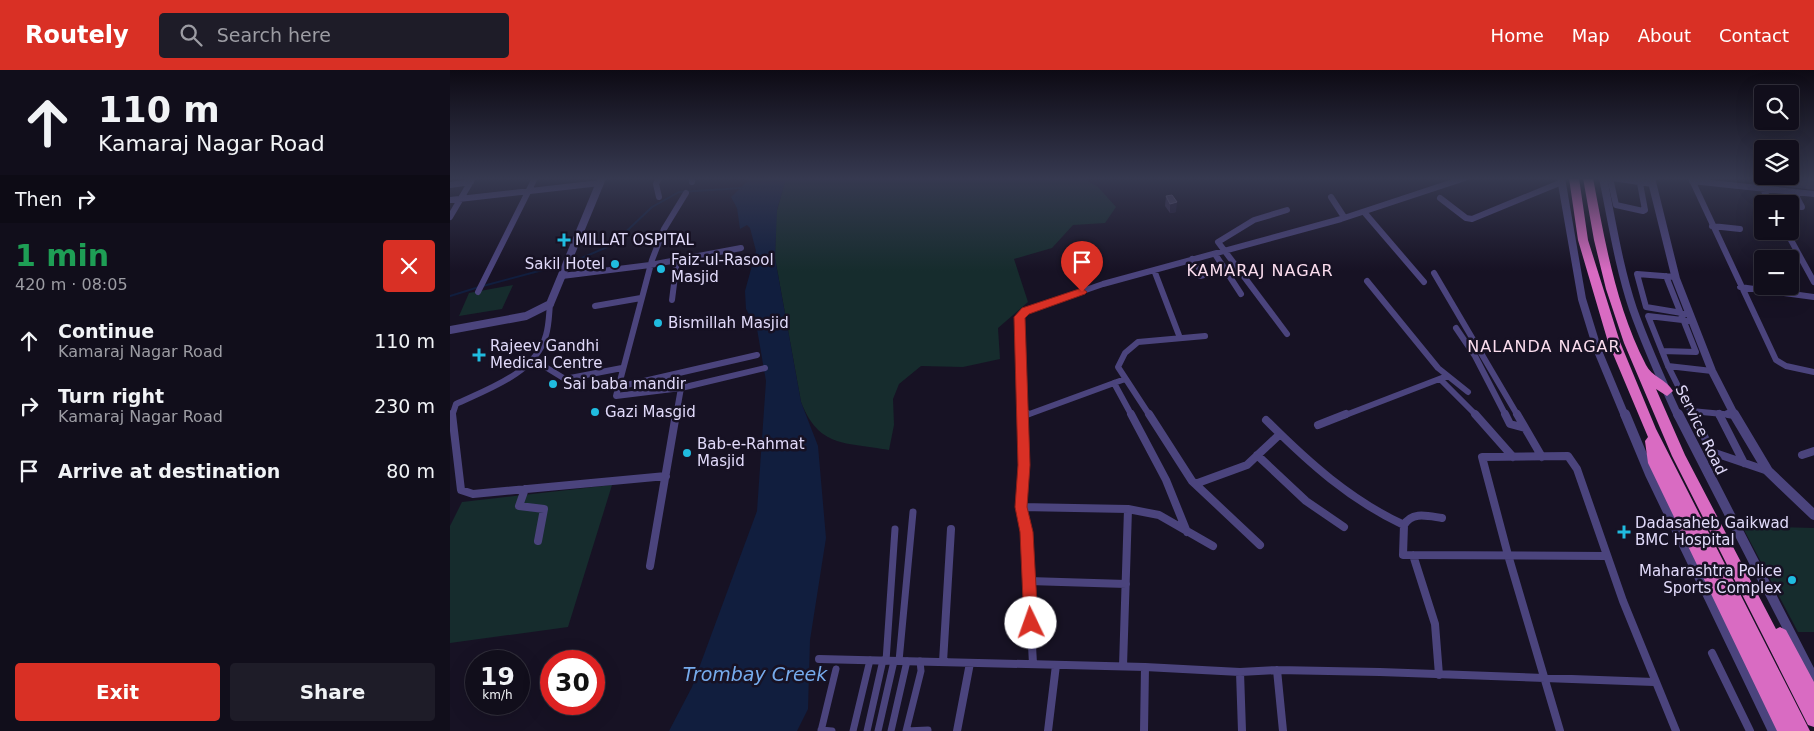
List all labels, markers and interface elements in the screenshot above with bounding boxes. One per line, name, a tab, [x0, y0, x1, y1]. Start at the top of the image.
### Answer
search box	[159, 13, 509, 58]
text: Routely	[25, 21, 129, 49]
icon: search	[177, 21, 205, 49]
text: Search here	[217, 24, 331, 46]
text: Home	[1491, 25, 1544, 46]
text: Map	[1572, 25, 1610, 46]
text: About	[1638, 25, 1691, 46]
text: Contact	[1719, 25, 1789, 46]
map controls	[1754, 85, 1799, 295]
button: search	[1754, 85, 1799, 130]
icon: ahead	[15, 90, 80, 155]
text: 110 m	[98, 90, 220, 130]
text: Kamaraj Nagar Road	[98, 131, 325, 156]
button: layers	[1754, 140, 1799, 185]
icon: right	[72, 185, 100, 213]
text: Then	[15, 188, 62, 210]
button: +	[1754, 195, 1799, 240]
place label: MILLAT OSPITAL	[575, 231, 695, 249]
marker: MILLAT OSPITAL	[557, 233, 571, 247]
text: 1 min	[15, 238, 109, 273]
button: close	[383, 240, 435, 292]
pin	[1061, 241, 1103, 292]
icon: arrive	[1068, 248, 1096, 276]
button: −	[1754, 250, 1799, 295]
place label: Faiz-ul-Rasool Masjid	[671, 251, 774, 286]
place label: Sakil Hotel	[525, 255, 605, 273]
marker: Sakil Hotel	[609, 258, 621, 270]
district label: KAMARAJ NAGAR	[1186, 261, 1334, 280]
marker: Faiz-ul-Rasool Masjid	[655, 263, 667, 275]
text: 420 m · 08:05	[15, 275, 128, 294]
place label: Bismillah Masjid	[668, 314, 789, 332]
marker: Bismillah Masjid	[652, 317, 664, 329]
text: Continue	[58, 320, 154, 342]
icon: ahead	[15, 327, 43, 355]
text: 110 m	[374, 330, 435, 352]
place label: Rajeev Gandhi Medical Centre	[490, 337, 602, 372]
district label: NALANDA NAGAR	[1467, 337, 1621, 356]
text: Kamaraj Nagar Road	[58, 342, 223, 361]
marker: Rajeev Gandhi Medical Centre	[472, 348, 486, 362]
place label: Sai baba mandir	[563, 375, 687, 393]
marker: Sai baba mandir	[547, 378, 559, 390]
street label: Service Road	[1671, 382, 1731, 478]
text: Turn right	[58, 385, 164, 407]
icon: right	[15, 392, 43, 420]
text: 230 m	[374, 395, 435, 417]
place label: Gazi Masgid	[605, 403, 696, 421]
marker: Gazi Masgid	[589, 406, 601, 418]
text: Kamaraj Nagar Road	[58, 407, 223, 426]
place label: Bab-e-Rahmat Masjid	[697, 435, 805, 470]
marker: Bab-e-Rahmat Masjid	[681, 447, 693, 459]
icon: arrive	[15, 457, 43, 485]
text: Arrive at destination	[58, 460, 280, 482]
text: 80 m	[386, 460, 435, 482]
place label: Dadasaheb Gaikwad BMC Hospital	[1635, 514, 1789, 549]
marker: Dadasaheb Gaikwad BMC Hospital	[1617, 525, 1631, 539]
place label: Maharashtra Police Sports Complex	[1639, 562, 1782, 597]
marker: Maharashtra Police Sports Complex	[1786, 574, 1798, 586]
position arrow	[1004, 596, 1056, 648]
speed limit sign: 30	[540, 650, 605, 715]
text: 19	[480, 662, 515, 691]
button: Exit	[15, 663, 220, 721]
button: Share	[230, 663, 435, 721]
water label: Trombay Creek	[683, 663, 828, 685]
text: km/h	[482, 688, 513, 702]

